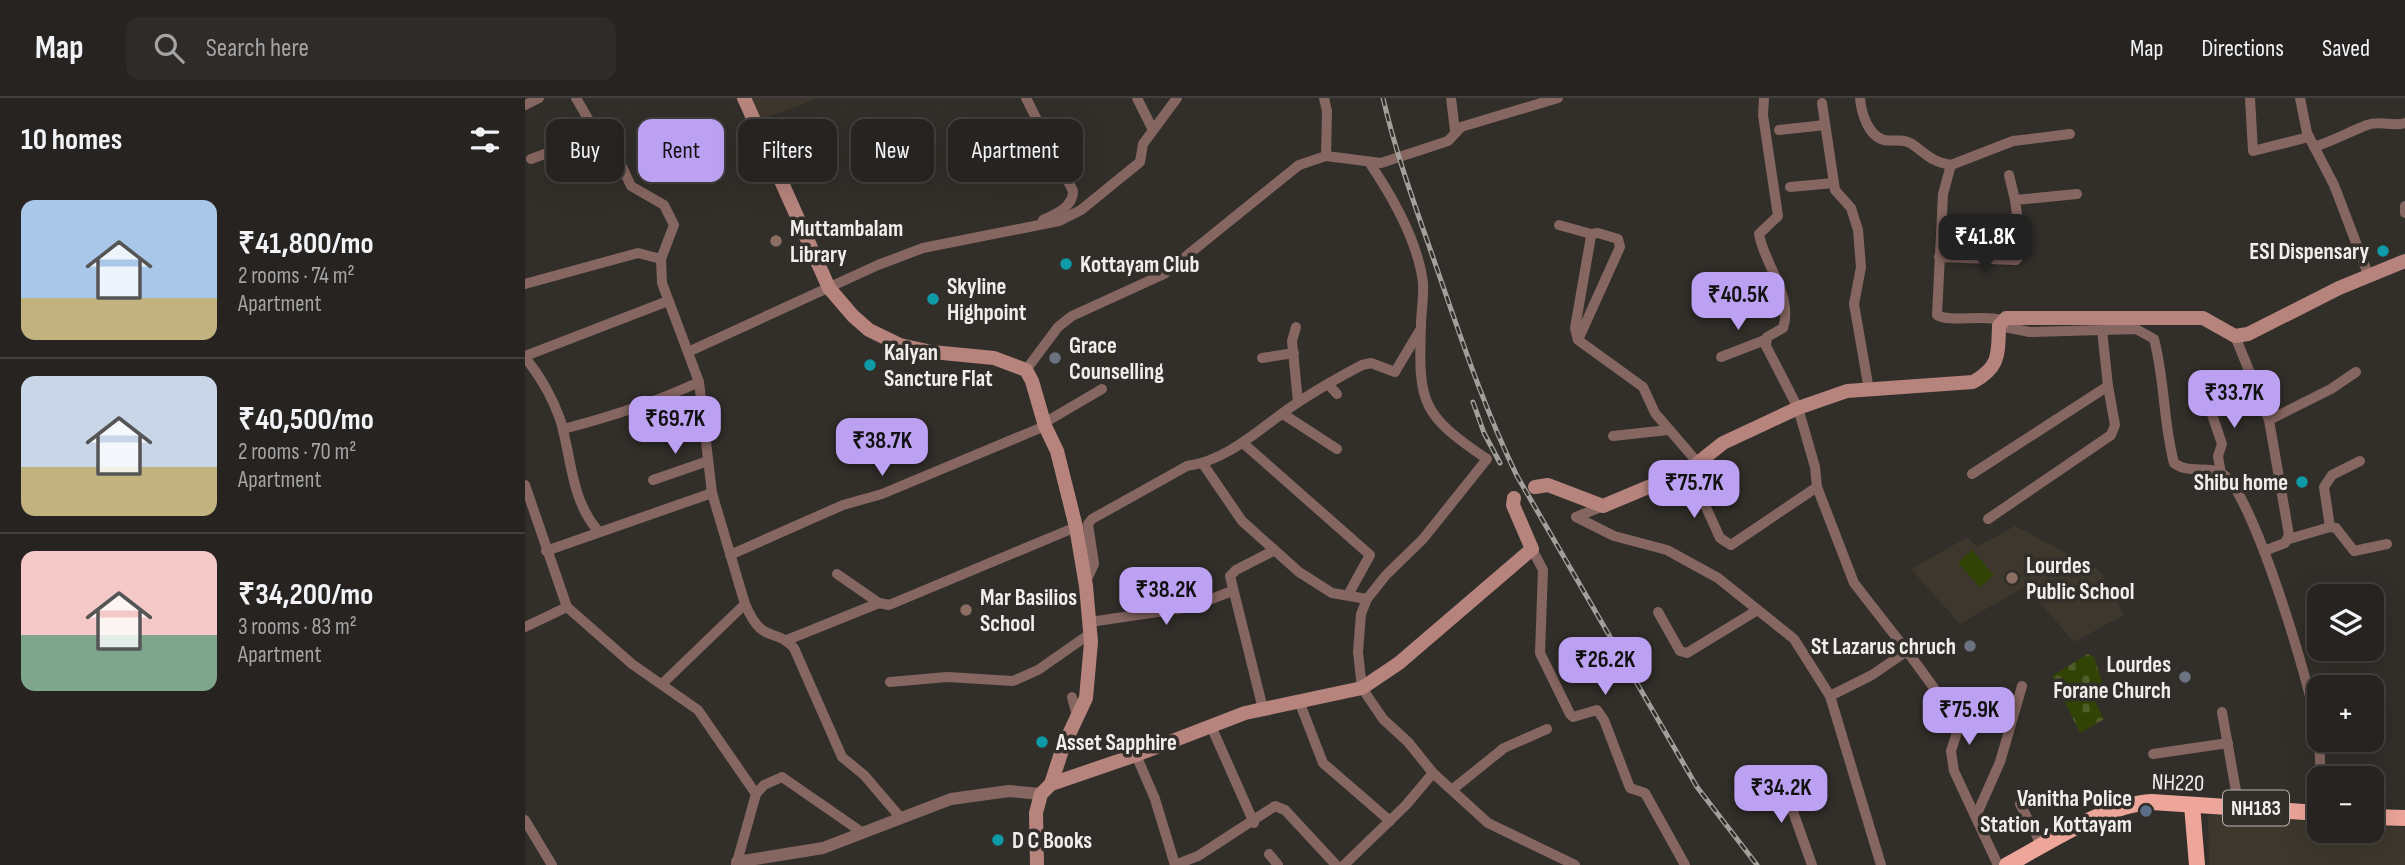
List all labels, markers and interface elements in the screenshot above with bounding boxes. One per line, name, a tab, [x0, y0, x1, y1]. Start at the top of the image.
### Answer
search box	[126, 17, 616, 80]
text: Map	[35, 28, 84, 68]
icon: search	[150, 29, 188, 67]
text: Search here	[206, 33, 309, 64]
text: Map	[2130, 34, 2163, 63]
text: Directions	[2201, 34, 2284, 63]
text: Saved	[2322, 34, 2370, 63]
chip: Buy	[546, 119, 624, 182]
chip: Rent	[638, 119, 724, 182]
chip: Filters	[738, 119, 837, 182]
chip: New	[851, 119, 934, 182]
chip: Apartment	[948, 119, 1083, 182]
icon: filters	[466, 121, 504, 159]
text: 10 homes	[21, 122, 122, 158]
pin: ₹41.8K	[1928, 214, 2042, 274]
place label: Muttambalam Library	[790, 215, 903, 269]
text: ₹41.8K	[1955, 223, 2015, 251]
text: ₹41,800/mo	[238, 226, 373, 262]
icon: home	[77, 228, 161, 312]
marker: Muttambalam Library	[768, 233, 784, 249]
place label: ESI Dispensary	[2249, 238, 2369, 266]
marker: ESI Dispensary	[2375, 243, 2391, 259]
place label: Kottayam Club	[1080, 251, 1199, 279]
marker: Kottayam Club	[1058, 256, 1074, 272]
text: 2 rooms · 74 m²	[238, 262, 355, 290]
pin: ₹40.5K	[1681, 272, 1795, 332]
place label: Skyline Highpoint	[947, 273, 1027, 327]
text: ₹40.5K	[1708, 281, 1768, 309]
text: Apartment	[238, 290, 322, 318]
marker: Skyline Highpoint	[925, 291, 941, 307]
place label: Grace Counselling	[1069, 332, 1164, 386]
place label: Kalyan Sancture Flat	[884, 339, 993, 393]
marker: Grace Counselling	[1047, 350, 1063, 366]
marker: Kalyan Sancture Flat	[862, 357, 878, 373]
pin: ₹33.7K	[2177, 370, 2291, 430]
text: ₹33.7K	[2204, 379, 2264, 407]
pin: ₹69.7K	[618, 396, 732, 456]
text: ₹40,500/mo	[238, 402, 374, 438]
icon: home	[77, 404, 161, 488]
text: ₹69.7K	[645, 405, 705, 433]
pin: ₹38.7K	[825, 418, 939, 478]
text: ₹38.7K	[852, 427, 912, 455]
text: 2 rooms · 70 m²	[238, 438, 356, 466]
pin: ₹75.7K	[1637, 460, 1751, 520]
text: Apartment	[238, 466, 322, 494]
text: ₹75.7K	[1664, 469, 1724, 497]
place label: Shibu home	[2194, 469, 2288, 497]
marker: Shibu home	[2294, 474, 2310, 490]
place label: Lourdes Public School	[2026, 552, 2134, 606]
pin: ₹38.2K	[1109, 568, 1223, 627]
marker: Lourdes Public School	[2004, 570, 2020, 586]
text: ₹38.2K	[1135, 576, 1197, 604]
text: ₹34,200/mo	[238, 577, 373, 613]
icon: home	[77, 579, 161, 663]
place label: Mar Basilios School	[980, 584, 1077, 638]
map controls	[2307, 584, 2384, 843]
button: layers	[2307, 584, 2384, 661]
marker: Mar Basilios School	[958, 602, 974, 618]
text: 3 rooms · 83 m²	[238, 613, 357, 641]
place label: St Lazarus chruch	[1811, 633, 1956, 661]
pin: ₹26.2K	[1548, 638, 1662, 697]
marker: St Lazarus chruch	[1962, 638, 1978, 654]
text: Apartment	[238, 641, 322, 669]
text: ₹26.2K	[1575, 646, 1635, 674]
place label: Lourdes Forane Church	[2053, 651, 2171, 705]
marker: Lourdes Forane Church	[2177, 669, 2193, 685]
button: +	[2307, 675, 2384, 752]
pin: ₹75.9K	[1912, 688, 2026, 747]
text: ₹75.9K	[1939, 696, 1999, 724]
place label: Asset Sapphire	[1055, 729, 1177, 757]
marker: Asset Sapphire	[1034, 734, 1050, 750]
pin: ₹34.2K	[1724, 766, 1838, 825]
button: −	[2307, 766, 2384, 843]
street label: NH220	[2151, 768, 2205, 798]
text: ₹34.2K	[1750, 774, 1812, 802]
place label: Vanitha Police Station , Kottayam	[1980, 785, 2132, 839]
road number: NH183	[2223, 790, 2289, 826]
marker: Vanitha Police Station , Kottayam	[2138, 803, 2154, 819]
place label: D C Books	[1012, 827, 1092, 855]
marker: D C Books	[990, 832, 1006, 848]

